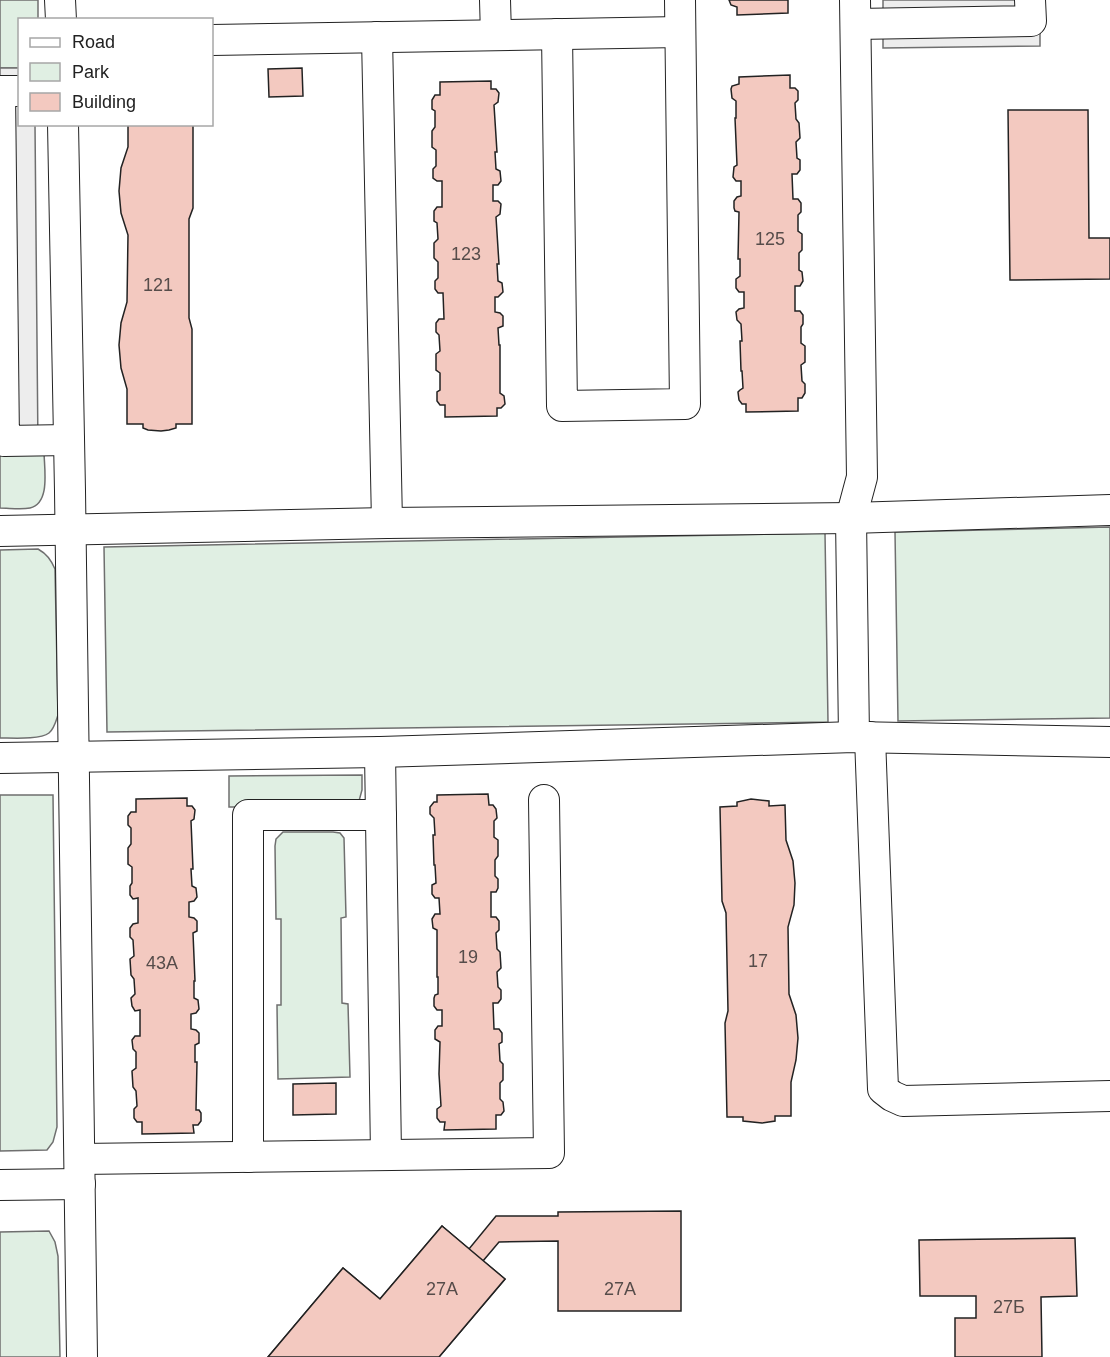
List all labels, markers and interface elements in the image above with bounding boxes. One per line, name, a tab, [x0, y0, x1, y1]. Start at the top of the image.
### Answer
legend	[18, 18, 213, 126]
text: Road	[72, 32, 115, 52]
text: Park	[72, 62, 110, 82]
text: Building	[72, 92, 136, 112]
house number: 125	[755, 229, 785, 249]
house number: 123	[451, 244, 481, 264]
house number: 121	[143, 275, 173, 295]
house number: 19	[458, 947, 478, 967]
house number: 17	[748, 951, 768, 971]
house number: 43А	[146, 953, 178, 973]
house number: 27А	[426, 1279, 458, 1299]
house number: 27А	[604, 1279, 636, 1299]
house number: 27Б	[993, 1297, 1025, 1317]

